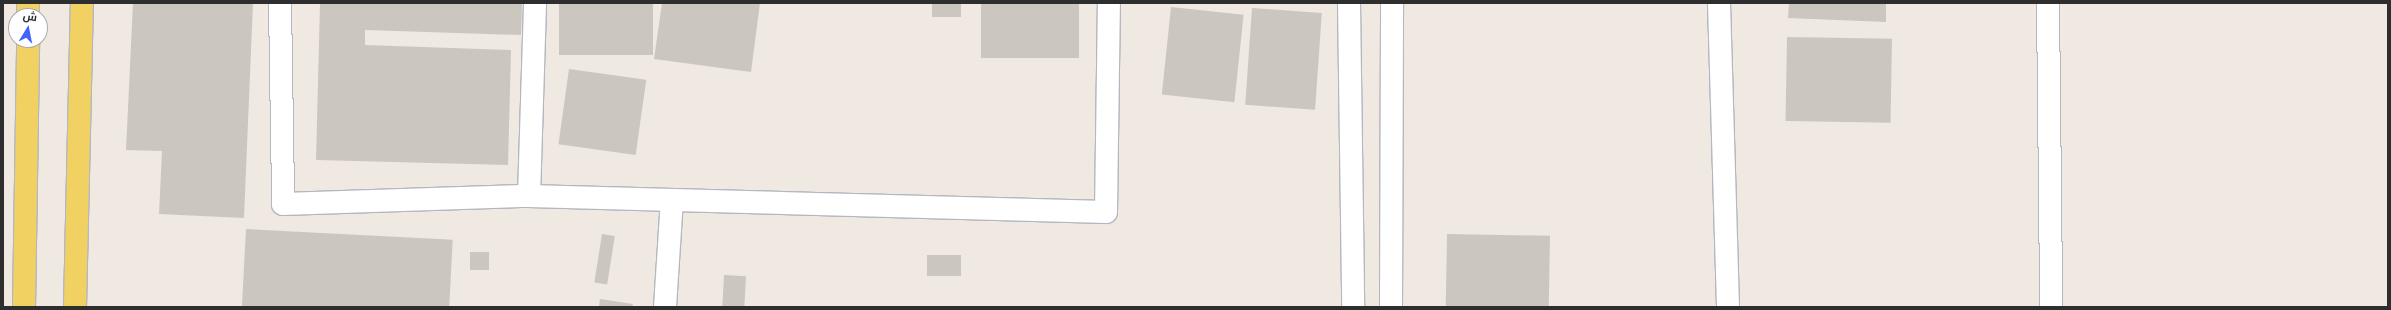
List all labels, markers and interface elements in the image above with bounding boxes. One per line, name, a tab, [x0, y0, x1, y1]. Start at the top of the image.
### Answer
north arrow	[8, 8, 48, 48]
text: ش	[22, 9, 38, 24]

